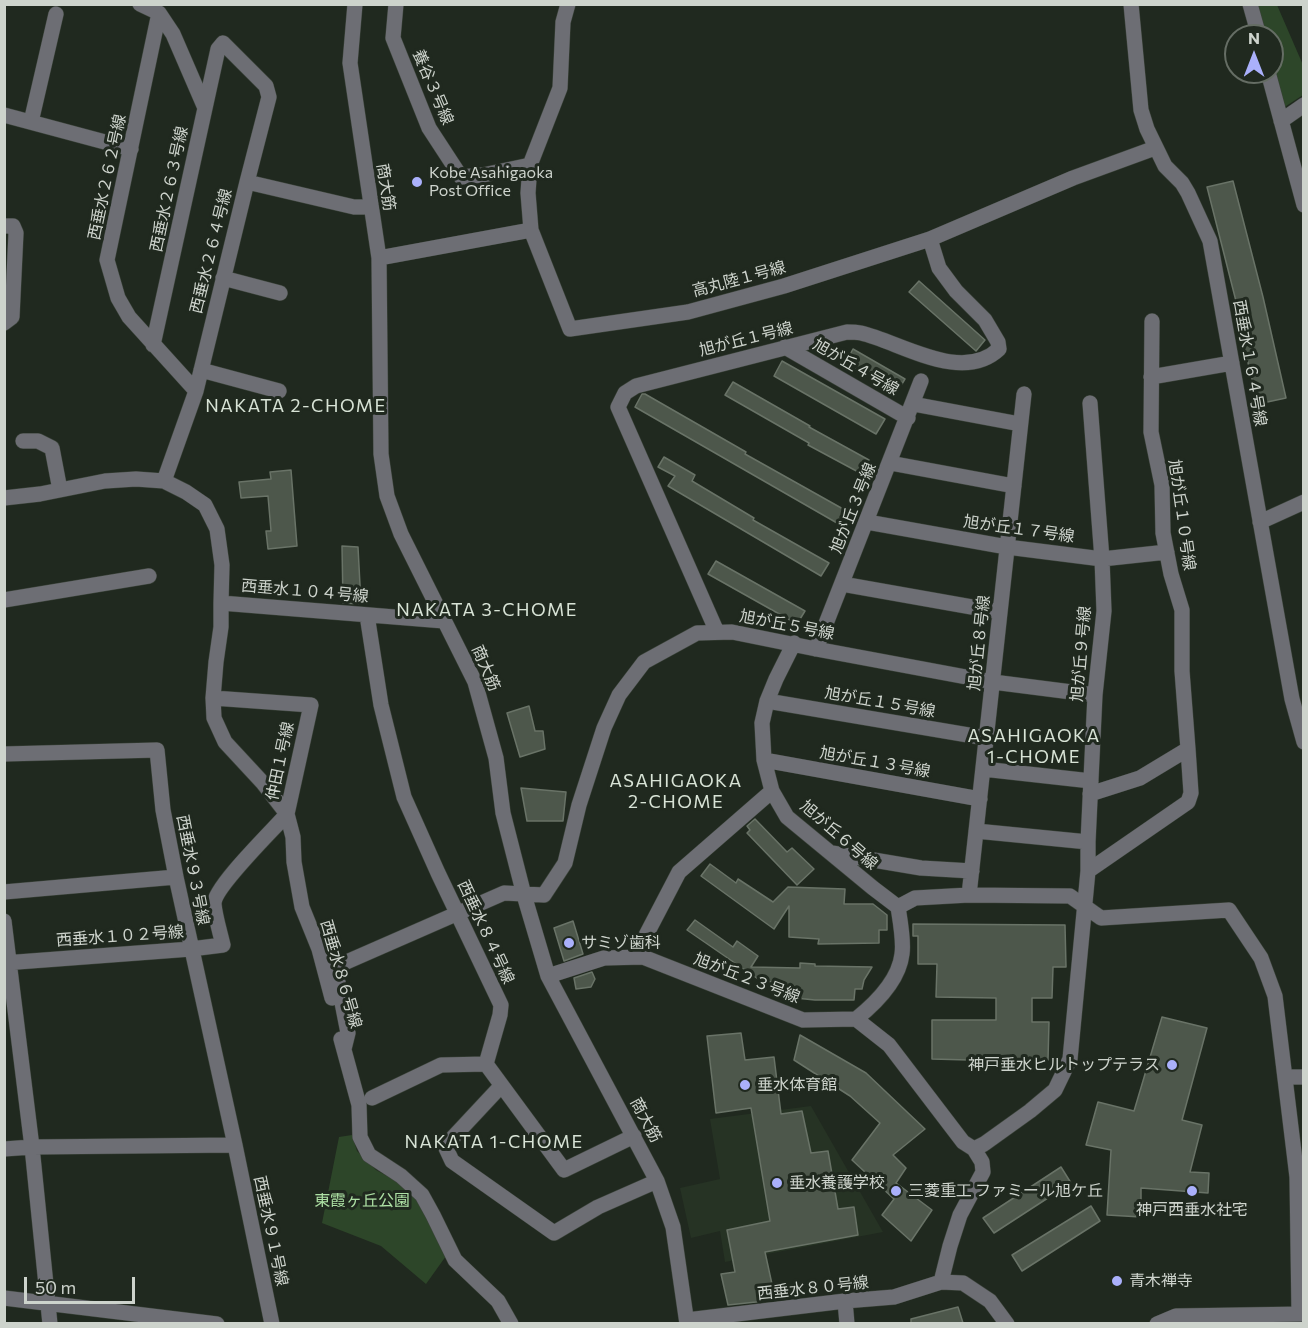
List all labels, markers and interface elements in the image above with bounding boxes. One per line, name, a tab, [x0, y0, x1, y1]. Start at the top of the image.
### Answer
north arrow	[1224, 24, 1284, 84]
text: N	[1248, 28, 1260, 47]
street label: 養谷３号線	[409, 46, 457, 128]
street label: 西垂水２６２号線	[84, 112, 130, 242]
street label: 西垂水２６３号線	[146, 124, 192, 254]
street label: 商大筋	[373, 162, 399, 212]
place label: Kobe Asahigaoka Post Office	[429, 163, 553, 201]
marker: Kobe Asahigaoka Post Office	[410, 175, 424, 189]
street label: 西垂水２６４号線	[186, 187, 236, 315]
street label: 高丸陸１号線	[690, 257, 788, 301]
street label: 西垂水１６４号線	[1229, 298, 1271, 428]
street label: 旭が丘１号線	[697, 318, 795, 360]
street label: 旭が丘４号線	[810, 335, 902, 399]
district label: NAKATA 2-CHOME	[205, 395, 387, 417]
street label: 旭が丘１０号線	[1165, 458, 1199, 572]
street label: 旭が丘３号線	[826, 460, 880, 556]
street label: 旭が丘１７号線	[962, 512, 1076, 546]
street label: 西垂水１０４号線	[240, 576, 370, 606]
street label: 旭が丘８号線	[964, 594, 994, 692]
district label: NAKATA 3-CHOME	[396, 599, 578, 621]
street label: 旭が丘９号線	[1067, 605, 1095, 703]
street label: 旭が丘５号線	[738, 606, 836, 644]
street label: 商大筋	[468, 642, 504, 694]
street label: 旭が丘１５号線	[823, 683, 937, 721]
street label: 仲田１号線	[262, 720, 298, 802]
district label: ASAHIGAOKA 1-CHOME	[967, 725, 1101, 768]
street label: 旭が丘１３号線	[818, 743, 932, 781]
district label: ASAHIGAOKA 2-CHOME	[609, 770, 743, 812]
street label: 旭が丘６号線	[796, 796, 882, 874]
street label: 西垂水９３号線	[173, 813, 213, 927]
street label: 西垂水８４号線	[454, 877, 518, 987]
street label: 西垂水８６号線	[316, 918, 366, 1030]
street label: 西垂水１０２号線	[55, 922, 185, 950]
place label: サミゾ歯科	[581, 933, 661, 953]
marker: サミゾ歯科	[562, 936, 576, 950]
street label: 旭が丘２３号線	[691, 949, 803, 1007]
place label: 神戸垂水ヒルトップテラス	[968, 1055, 1160, 1075]
marker: 神戸垂水ヒルトップテラス	[1165, 1058, 1179, 1072]
place label: 垂水体育館	[757, 1075, 837, 1095]
marker: 垂水体育館	[738, 1078, 752, 1092]
street label: 商大筋	[626, 1094, 666, 1146]
district label: NAKATA 1-CHOME	[404, 1131, 584, 1153]
place label: 垂水養護学校	[789, 1173, 885, 1193]
street label: 西垂水９１号線	[250, 1174, 292, 1288]
marker: 垂水養護学校	[770, 1176, 784, 1190]
place label: 三菱重工 ファミール旭ケ丘	[908, 1181, 1103, 1201]
marker: 三菱重工 ファミール旭ケ丘	[889, 1184, 903, 1198]
marker: 神戸西垂水社宅	[1185, 1184, 1199, 1198]
park label: 東霞ヶ丘公園	[314, 1191, 410, 1211]
place label: 神戸西垂水社宅	[1136, 1200, 1248, 1220]
scale bar	[27, 1265, 138, 1303]
place label: 青木禅寺	[1129, 1271, 1193, 1291]
street label: 西垂水８０号線	[756, 1273, 870, 1303]
marker: 青木禅寺	[1110, 1274, 1124, 1288]
text: 50 m	[35, 1276, 76, 1298]

